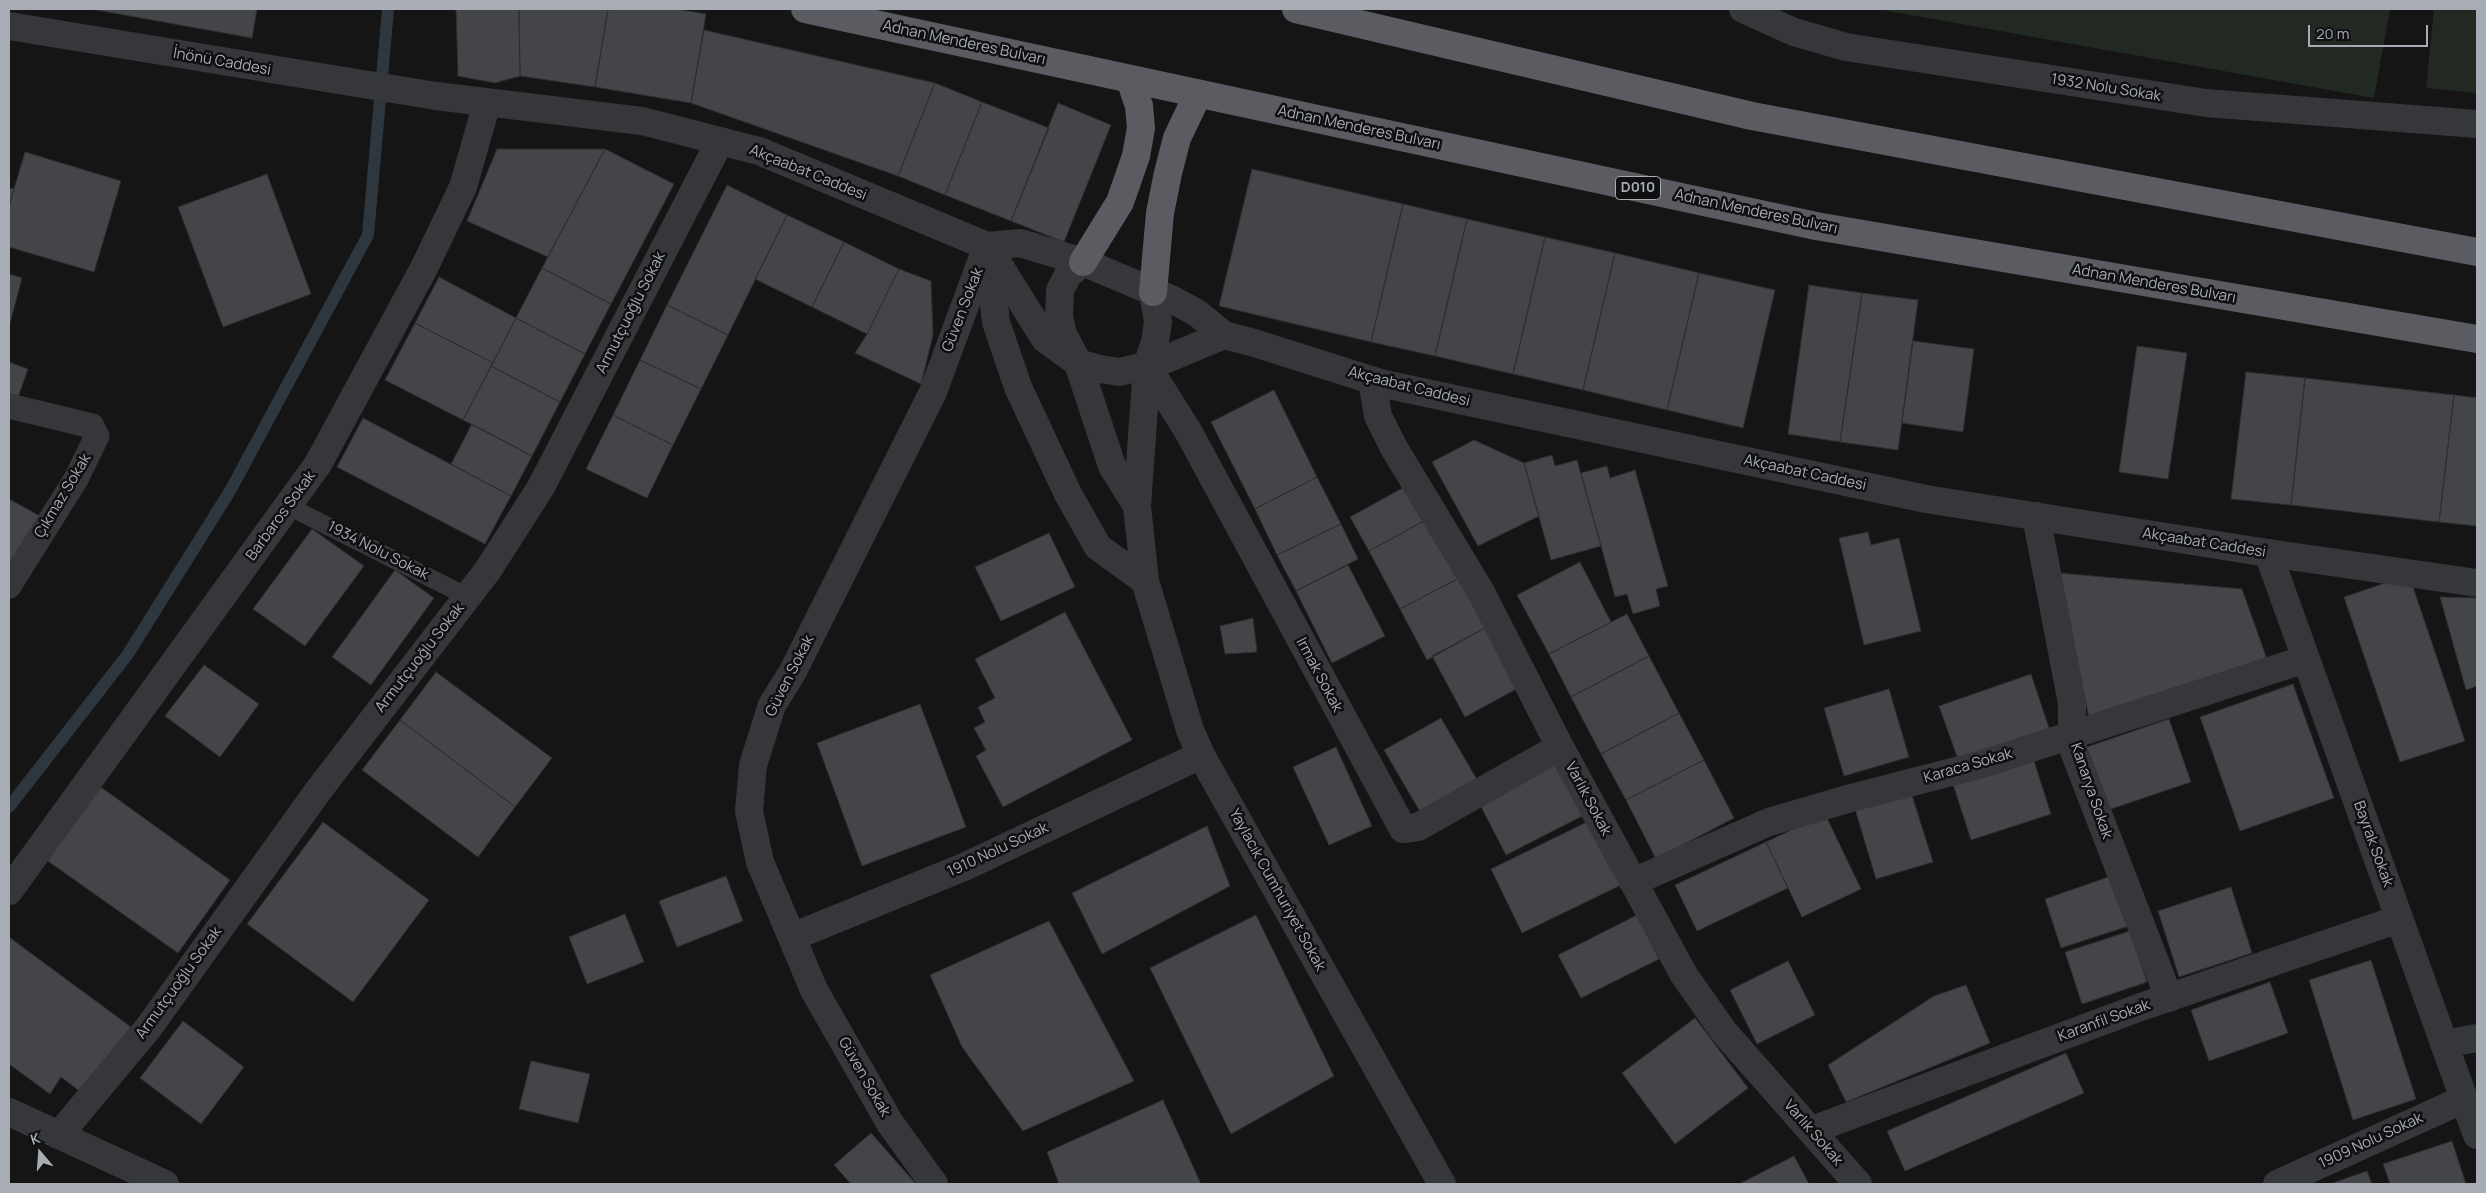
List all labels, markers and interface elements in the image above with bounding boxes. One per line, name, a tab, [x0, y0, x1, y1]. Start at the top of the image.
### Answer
scale bar	[2311, 15, 2431, 47]
street label: Adnan Menderes Bulvarı	[881, 17, 1047, 69]
text: 20 m	[2316, 23, 2349, 44]
street label: İnönü Caddesi	[172, 45, 272, 79]
street label: 1932 Nolu Sokak	[2050, 70, 2162, 106]
street label: Adnan Menderes Bulvarı	[1276, 102, 1442, 154]
street label: Akçaabat Caddesi	[747, 141, 869, 205]
road number: D010	[1616, 177, 1660, 200]
street label: Adnan Menderes Bulvarı	[1673, 186, 1839, 238]
street label: Armutçuoğlu Sokak	[593, 249, 669, 377]
street label: Adnan Menderes Bulvarı	[2071, 261, 2237, 307]
street label: Güven Sokak	[939, 265, 987, 355]
street label: Akçaabat Caddesi	[1346, 363, 1472, 411]
street label: Çıkmaz Sokak	[31, 451, 95, 541]
street label: Akçaabat Caddesi	[1742, 451, 1868, 495]
street label: Barbaros Sokak	[242, 468, 320, 564]
street label: 1934 Nolu Sokak	[324, 518, 432, 584]
street label: Akçaabat Caddesi	[2141, 524, 2267, 562]
street label: Armutçuoğlu Sokak	[372, 600, 468, 716]
street label: Güven Sokak	[762, 632, 818, 720]
street label: Irmak Sokak	[1292, 635, 1346, 715]
street label: Kanarya Sokak	[2066, 741, 2116, 841]
street label: Karaca Sokak	[1921, 745, 2015, 787]
street label: Varlık Sokak	[1561, 759, 1615, 839]
street label: Bayrak Sokak	[2349, 799, 2397, 889]
street label: Yaylacık Cumhuriyet Sokak	[1225, 806, 1329, 974]
street label: 1910 Nolu Sokak	[945, 819, 1051, 881]
street label: Armutçuoğlu Sokak	[132, 924, 226, 1042]
street label: Karanfil Sokak	[2056, 996, 2152, 1046]
street label: Güven Sokak	[834, 1034, 894, 1120]
street label: Varlık Sokak	[1780, 1097, 1846, 1169]
street label: 1909 Nolu Sokak	[2316, 1109, 2426, 1173]
north arrow	[15, 1128, 65, 1178]
text: K	[28, 1128, 42, 1149]

